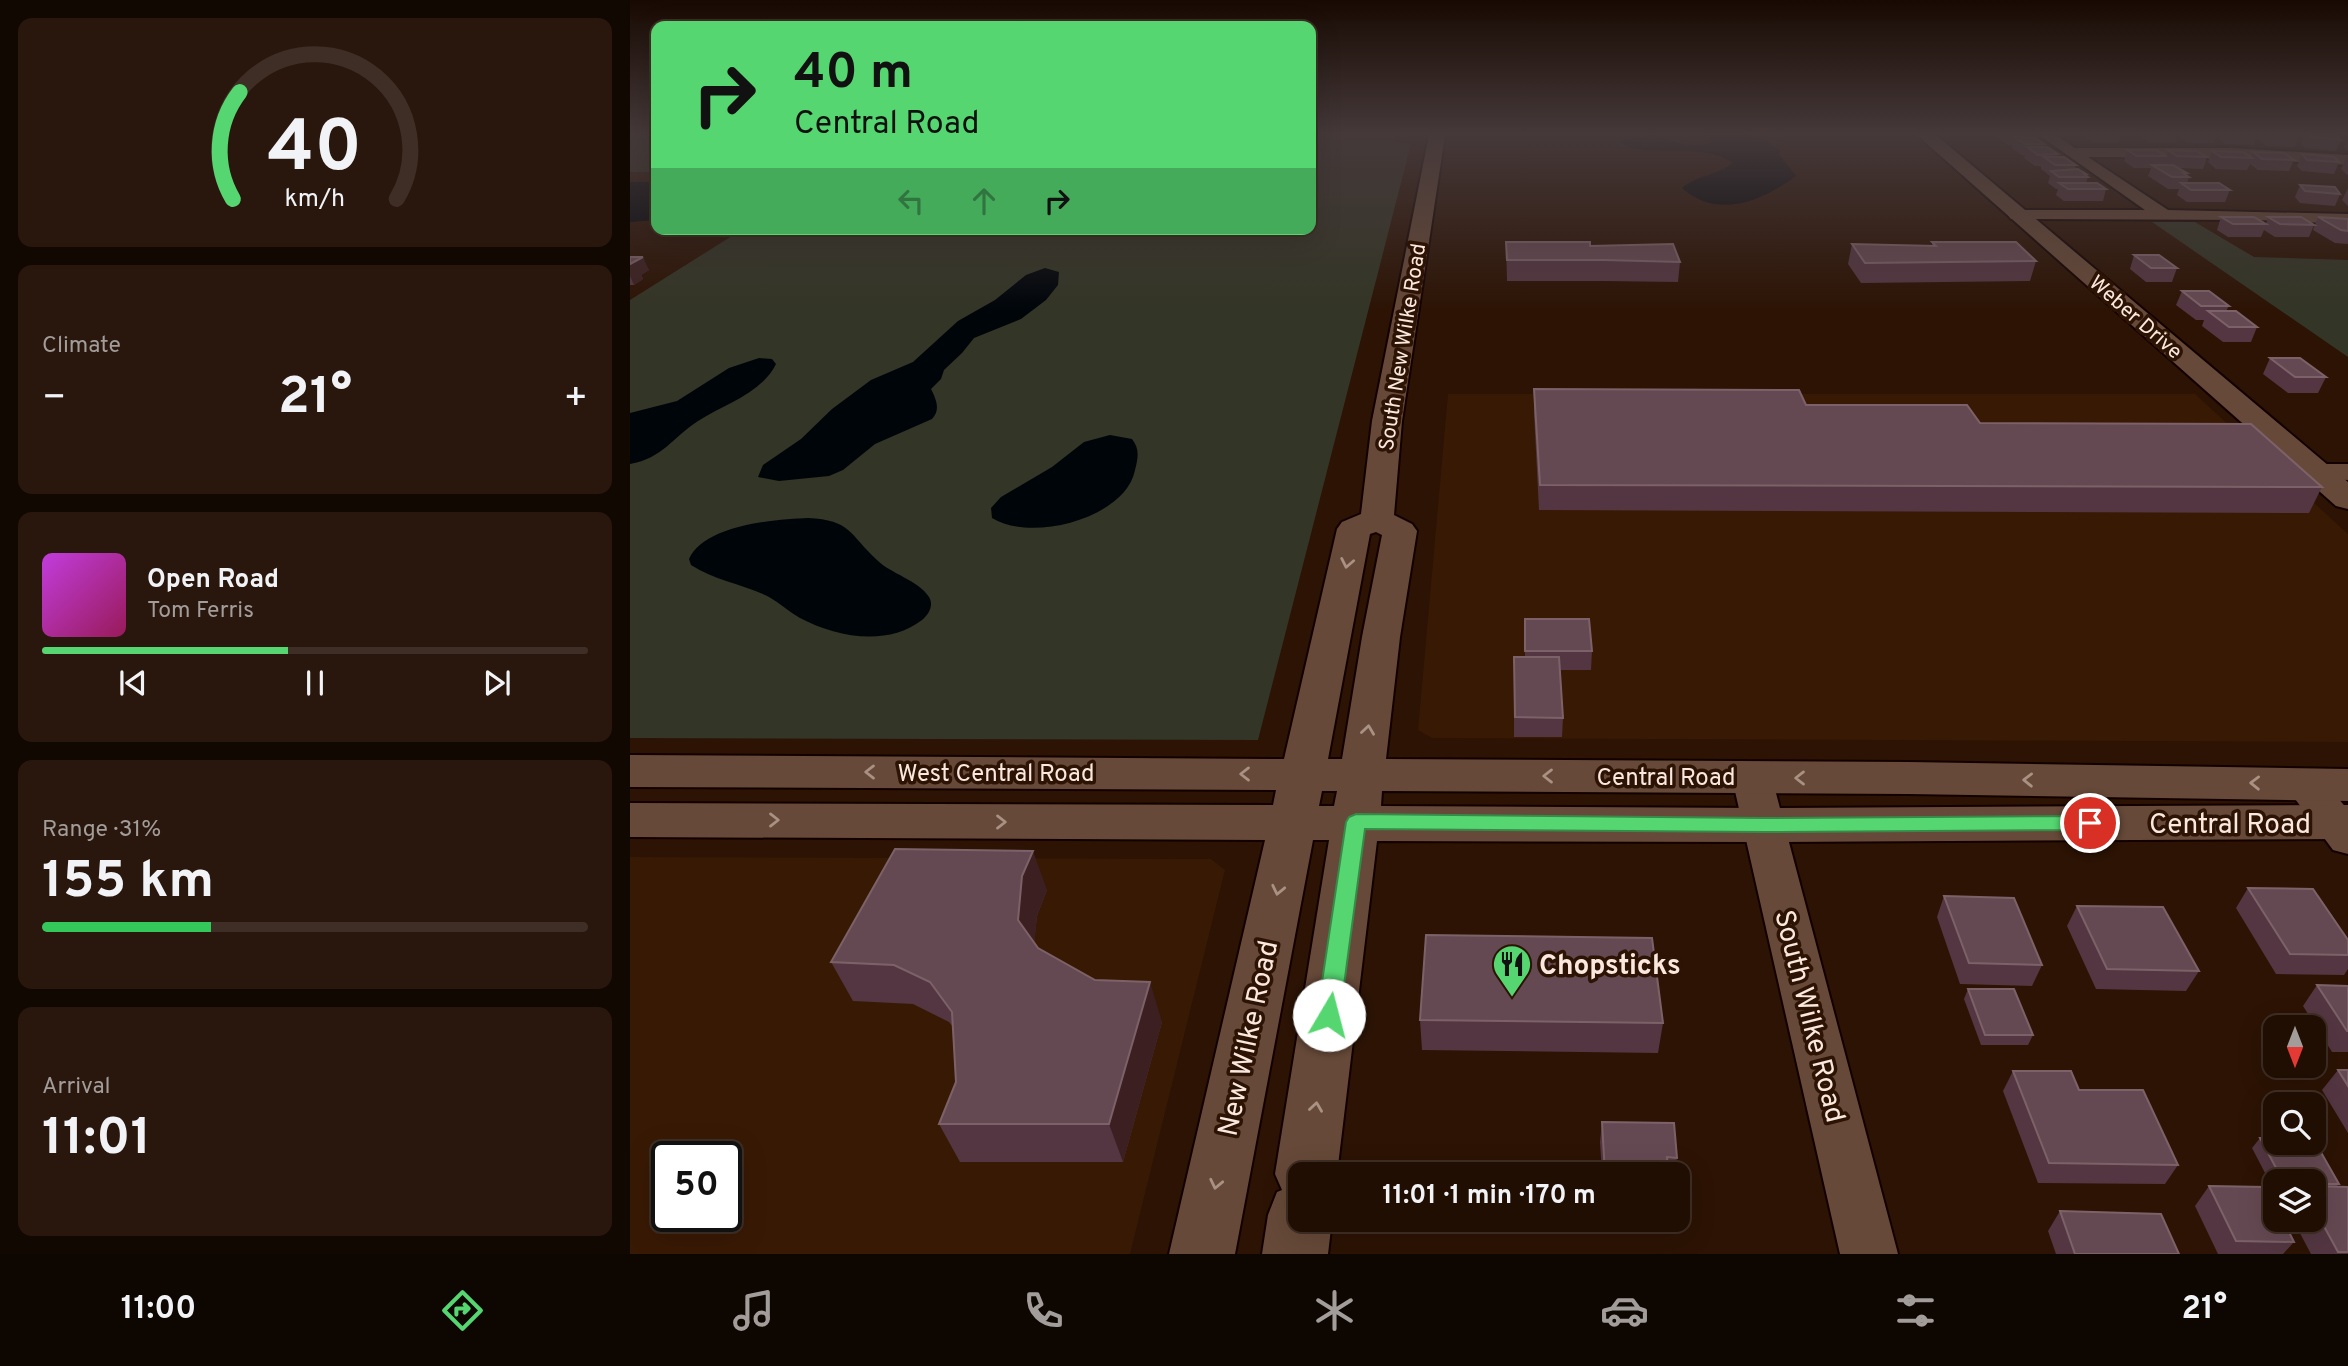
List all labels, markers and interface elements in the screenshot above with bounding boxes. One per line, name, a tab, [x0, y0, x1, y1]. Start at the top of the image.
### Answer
text: 40 m	[794, 44, 913, 106]
icon: right	[679, 49, 770, 140]
text: 40	[268, 105, 362, 197]
text: Central Road	[794, 105, 979, 145]
icon: left	[892, 182, 930, 220]
icon: ahead	[965, 182, 1003, 220]
icon: right	[1038, 182, 1076, 220]
text: km/h	[285, 183, 345, 215]
street label: South New Wilke Road	[1374, 242, 1433, 453]
street label: Weber Drive	[2083, 270, 2187, 366]
text: Climate	[42, 332, 121, 361]
text: 21°	[278, 366, 352, 432]
text: −	[42, 375, 67, 424]
text: +	[563, 375, 588, 424]
one-way arrow	[1340, 557, 1355, 569]
text: Open Road	[147, 564, 279, 597]
text: Tom Ferris	[147, 597, 254, 626]
icon: previous	[114, 664, 152, 702]
icon: pause	[296, 664, 334, 702]
icon: next	[478, 664, 516, 702]
one-way arrow	[1361, 724, 1376, 736]
street label: West Central Road	[897, 760, 1095, 790]
street label: Central Road	[1596, 764, 1736, 794]
one-way arrow	[865, 765, 876, 780]
one-way arrow	[1239, 766, 1250, 782]
one-way arrow	[1543, 768, 1553, 784]
one-way arrow	[1795, 770, 1805, 786]
one-way arrow	[2022, 772, 2033, 788]
one-way arrow	[2250, 776, 2261, 791]
pin	[2060, 793, 2120, 853]
icon: arrive	[2071, 804, 2109, 842]
street label: Central Road	[2149, 808, 2311, 844]
one-way arrow	[769, 813, 780, 828]
one-way arrow	[996, 814, 1007, 829]
text: Range · 31%	[42, 816, 161, 845]
text: 155 km	[42, 850, 214, 916]
one-way arrow	[1272, 884, 1287, 896]
street label: South Wilke Road	[1764, 907, 1852, 1127]
street label: New Wilke Road	[1212, 937, 1288, 1140]
restaurant icon: Chopsticks	[1491, 943, 1533, 998]
place label: Chopsticks	[1539, 949, 1681, 985]
position arrow	[1292, 978, 1366, 1052]
north arrow	[2263, 1015, 2326, 1078]
map controls	[2263, 1015, 2326, 1232]
text: Arrival	[42, 1073, 111, 1102]
button: search	[2263, 1092, 2326, 1155]
one-way arrow	[1308, 1101, 1323, 1113]
text: 11:01	[42, 1107, 151, 1173]
speed limit sign: 50	[651, 1141, 742, 1232]
button: layers	[2263, 1169, 2326, 1232]
one-way arrow	[1210, 1178, 1225, 1190]
text: 11:01 · 1 min · 170 m	[1382, 1180, 1596, 1213]
icon: directions	[438, 1286, 487, 1335]
icon: music	[729, 1286, 778, 1335]
icon: phone	[1019, 1286, 1068, 1335]
icon: climate	[1310, 1286, 1359, 1335]
icon: car	[1600, 1286, 1649, 1335]
icon: filters	[1891, 1286, 1940, 1335]
text: 11:00	[121, 1290, 196, 1330]
text: 21°	[2181, 1290, 2227, 1330]

